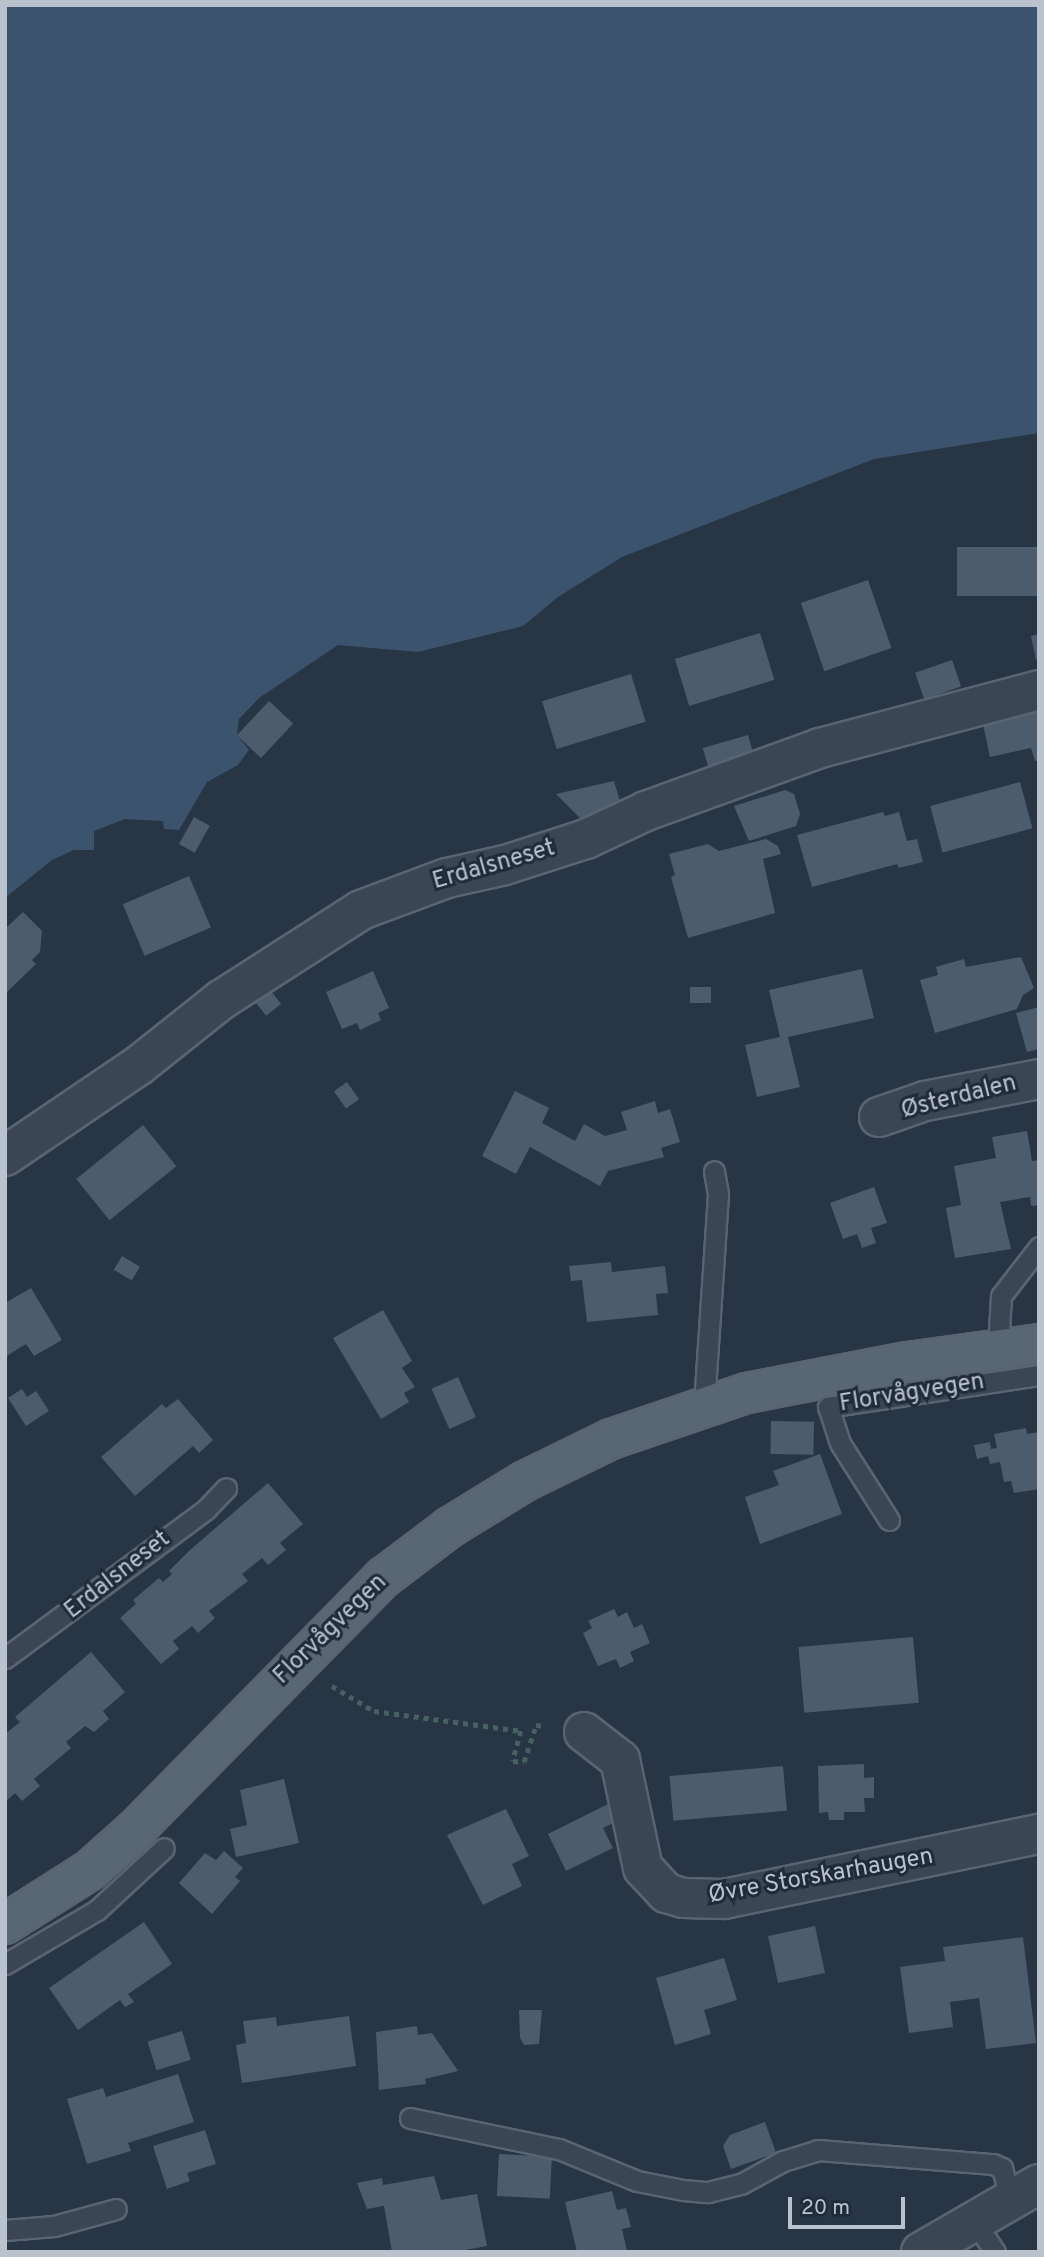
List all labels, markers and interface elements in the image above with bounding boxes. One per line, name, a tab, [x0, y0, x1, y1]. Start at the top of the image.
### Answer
street label: Erdalsneset	[429, 835, 559, 897]
street label: Østerdalen	[898, 1070, 1020, 1126]
street label: Florvågvegen	[837, 1368, 987, 1420]
street label: Erdalsneset	[60, 1526, 176, 1626]
street label: Florvågvegen	[268, 1569, 394, 1691]
street label: Øvre Storskarhaugen	[706, 1843, 936, 1911]
scale bar	[792, 2184, 909, 2228]
text: 20 m	[801, 2195, 850, 2222]

